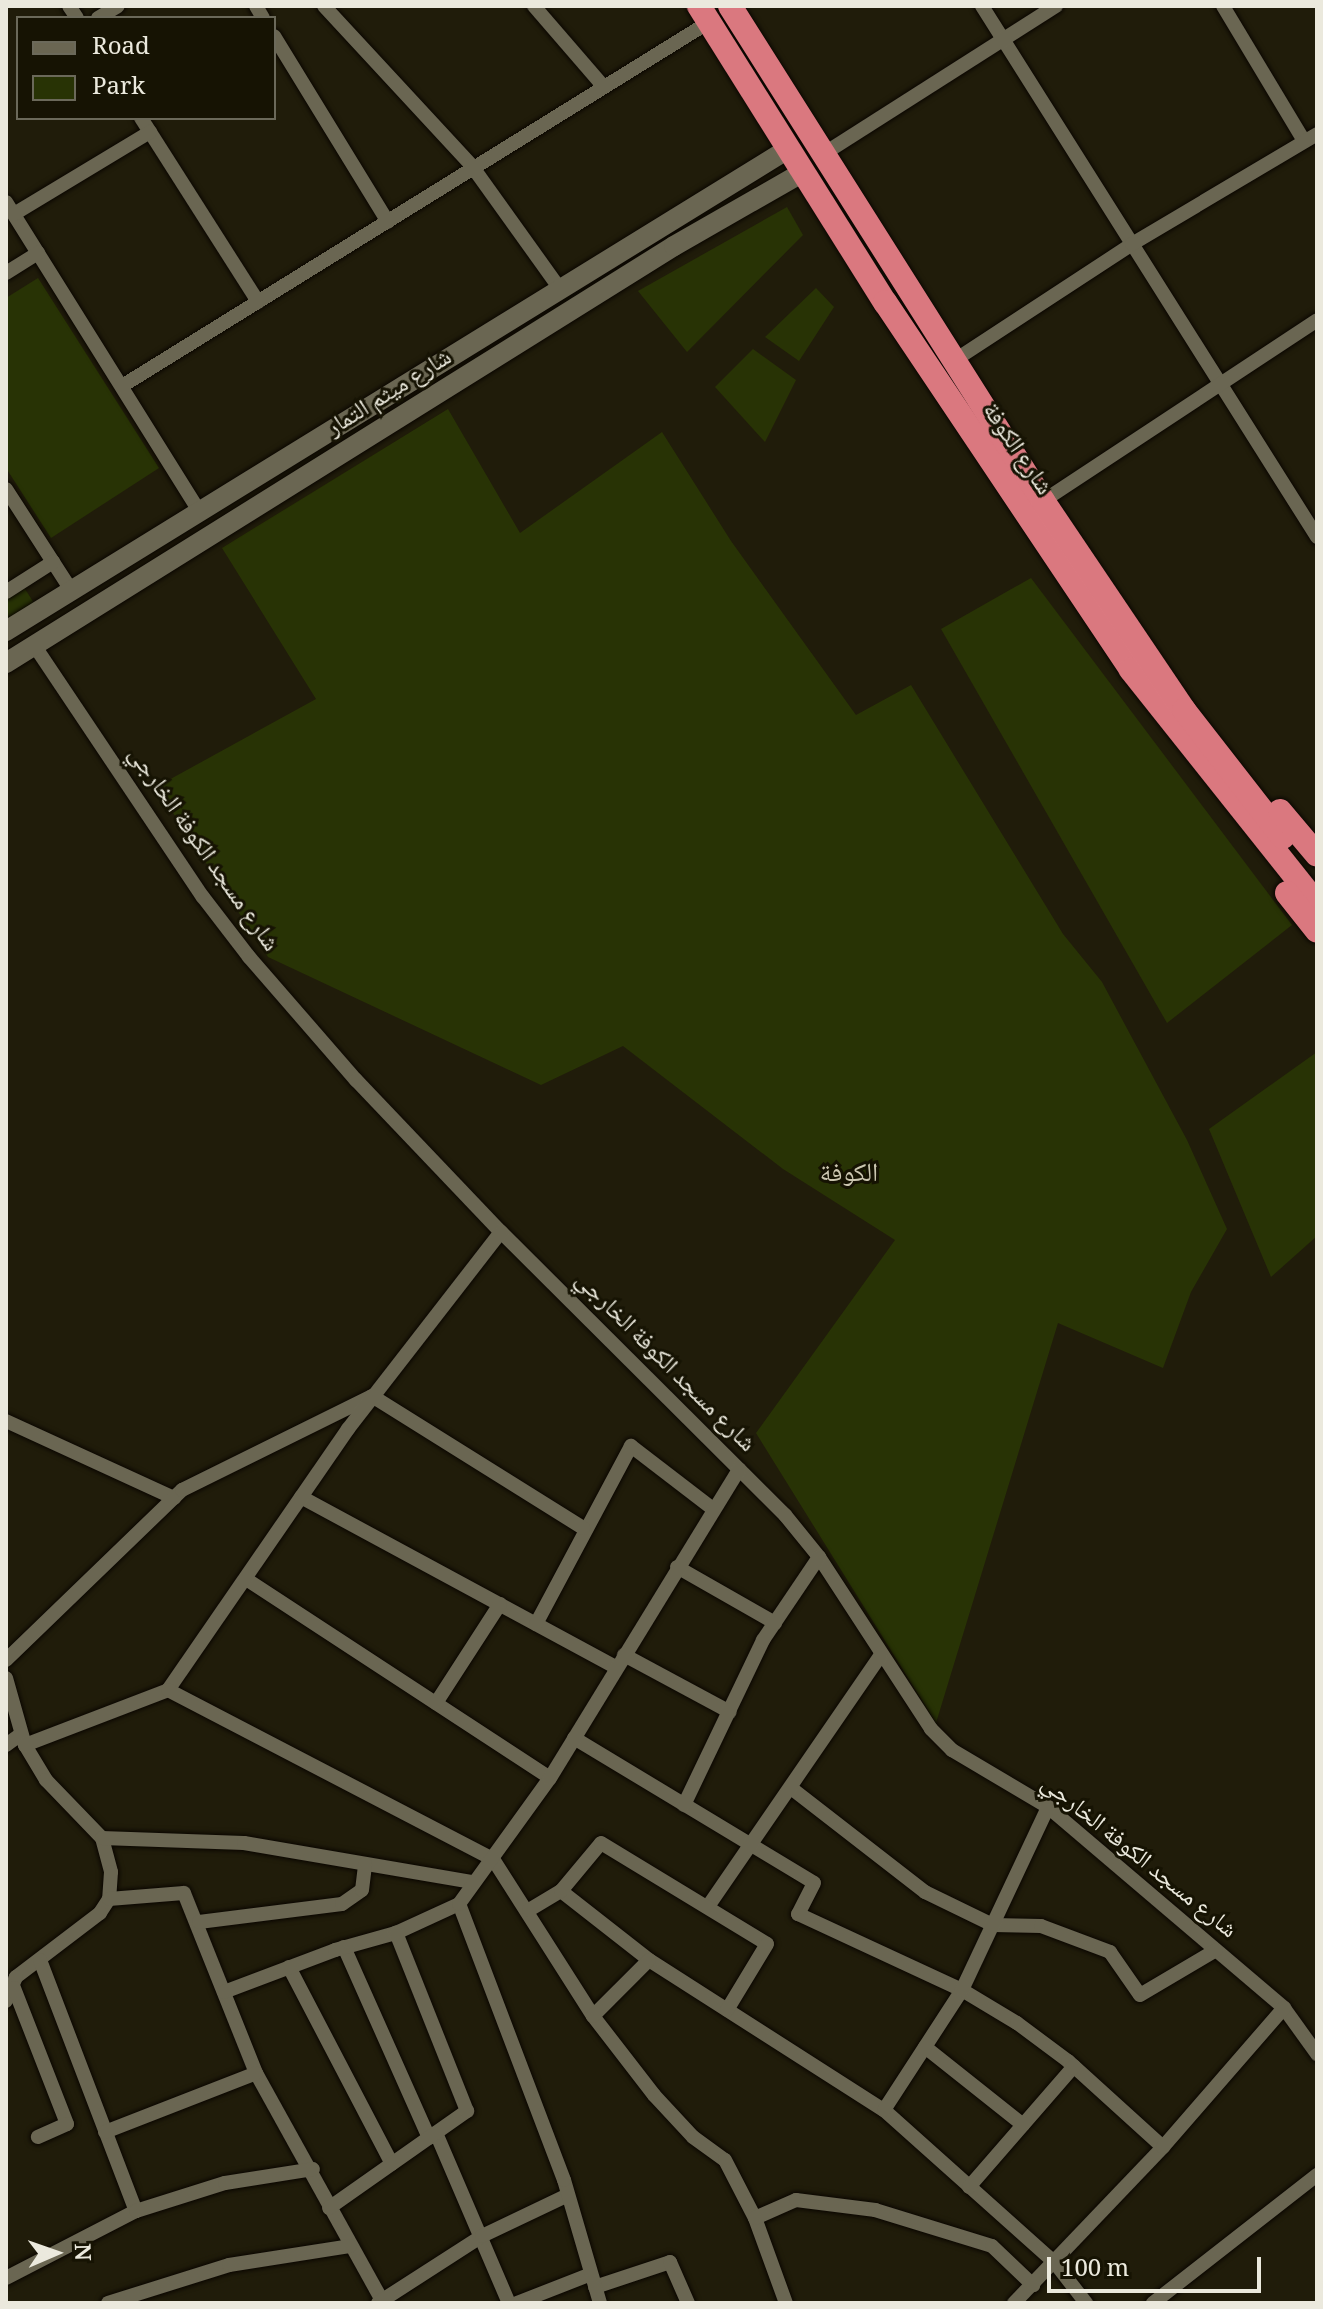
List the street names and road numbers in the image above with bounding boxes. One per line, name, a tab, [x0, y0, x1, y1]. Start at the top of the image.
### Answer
street label: شارع ميثم التمار	[322, 344, 458, 444]
street label: شارع الكوفة	[975, 398, 1057, 502]
street label: شارع مسجد الكوفة الخارجي	[120, 742, 284, 958]
street label: شارع مسجد الكوفة الخارجي	[568, 1267, 760, 1459]
street label: شارع مسجد الكوفة الخارجي	[1034, 1770, 1242, 1946]

